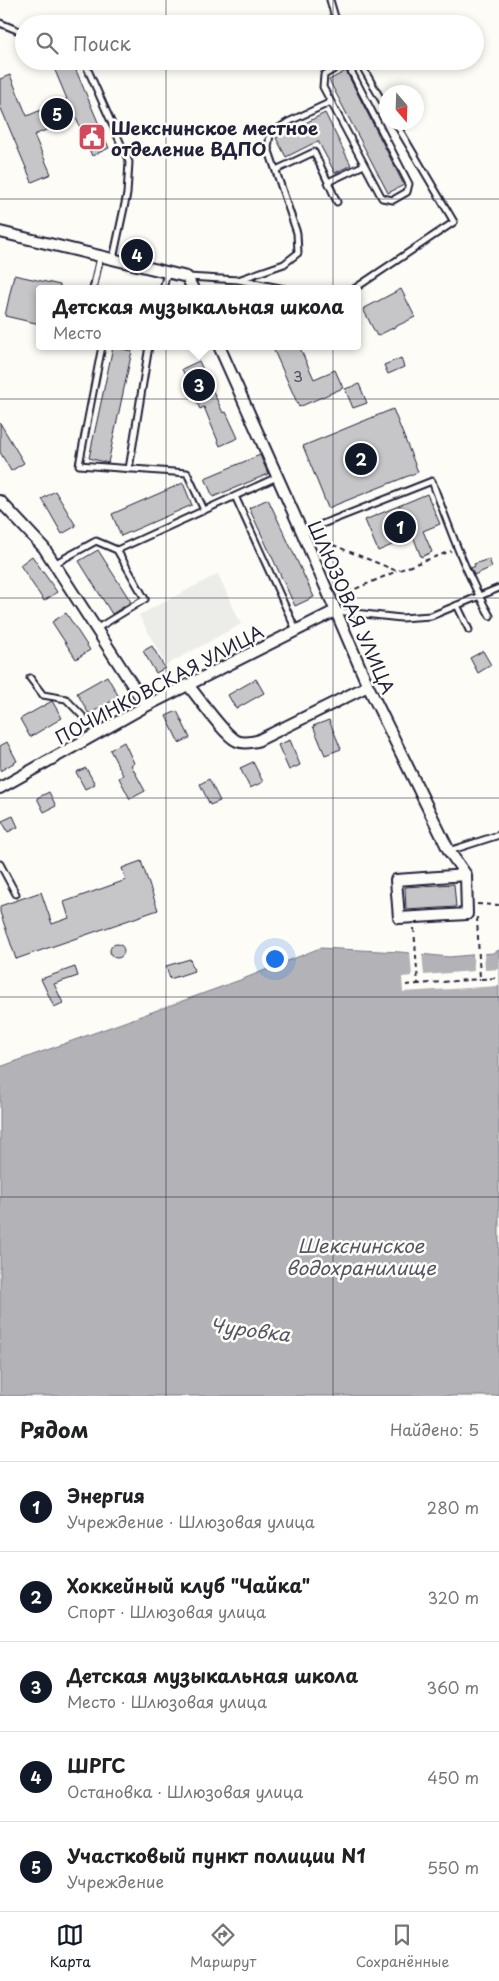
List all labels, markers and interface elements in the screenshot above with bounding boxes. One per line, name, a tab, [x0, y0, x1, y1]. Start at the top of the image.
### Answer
search box	[15, 15, 484, 70]
icon: search	[33, 29, 61, 57]
text: Поиск	[73, 29, 131, 57]
north arrow	[379, 85, 424, 130]
pin: 5	[41, 95, 73, 133]
place label: Шекснинское местное отделение ВДПО	[111, 114, 318, 162]
public building icon: Шекснинское местное отделение ВДПО	[77, 122, 107, 152]
pin: 4	[121, 236, 153, 274]
popup	[36, 285, 361, 350]
text: Детская музыкальная школа	[53, 292, 344, 320]
text: Место	[53, 320, 102, 344]
house number: 3	[293, 364, 303, 387]
pin: 3	[183, 366, 215, 404]
pin: 2	[345, 440, 377, 478]
pin: 1	[384, 508, 416, 546]
street label: ШЛЮЗОВАЯ УЛИЦА	[302, 516, 402, 698]
street label: ПОЧИНКОВСКАЯ УЛИЦА	[50, 617, 268, 750]
your location	[262, 946, 288, 972]
water label: Шекснинское водохранилище	[286, 1231, 436, 1281]
water label: Чуровка	[208, 1310, 293, 1348]
text: Рядом	[20, 1413, 88, 1445]
text: Найдено: 5	[390, 1417, 479, 1441]
text: Энергия	[67, 1481, 145, 1509]
text: 1	[32, 1495, 40, 1519]
text: 280 m	[427, 1495, 479, 1519]
text: Учреждение · Шлюзовая улица	[67, 1509, 315, 1533]
text: Хоккейный клуб "Чайка"	[67, 1571, 310, 1599]
text: 2	[30, 1585, 42, 1609]
text: 320 m	[428, 1585, 479, 1609]
text: Спорт · Шлюзовая улица	[67, 1599, 266, 1623]
text: Детская музыкальная школа	[67, 1661, 358, 1689]
text: 3	[31, 1675, 41, 1699]
text: 360 m	[427, 1675, 479, 1699]
text: Место · Шлюзовая улица	[67, 1689, 267, 1713]
text: ШРГС	[67, 1751, 126, 1779]
text: 4	[31, 1765, 41, 1789]
text: 450 m	[427, 1765, 479, 1789]
text: Остановка · Шлюзовая улица	[67, 1779, 303, 1803]
text: Участковый пункт полиции N1	[67, 1841, 365, 1869]
text: 5	[31, 1855, 41, 1879]
text: 550 m	[427, 1855, 479, 1879]
text: Учреждение	[67, 1869, 164, 1893]
tab: Карта	[50, 1921, 91, 1972]
tab: Маршрут	[190, 1921, 256, 1972]
tab: Сохранённые	[356, 1921, 449, 1972]

